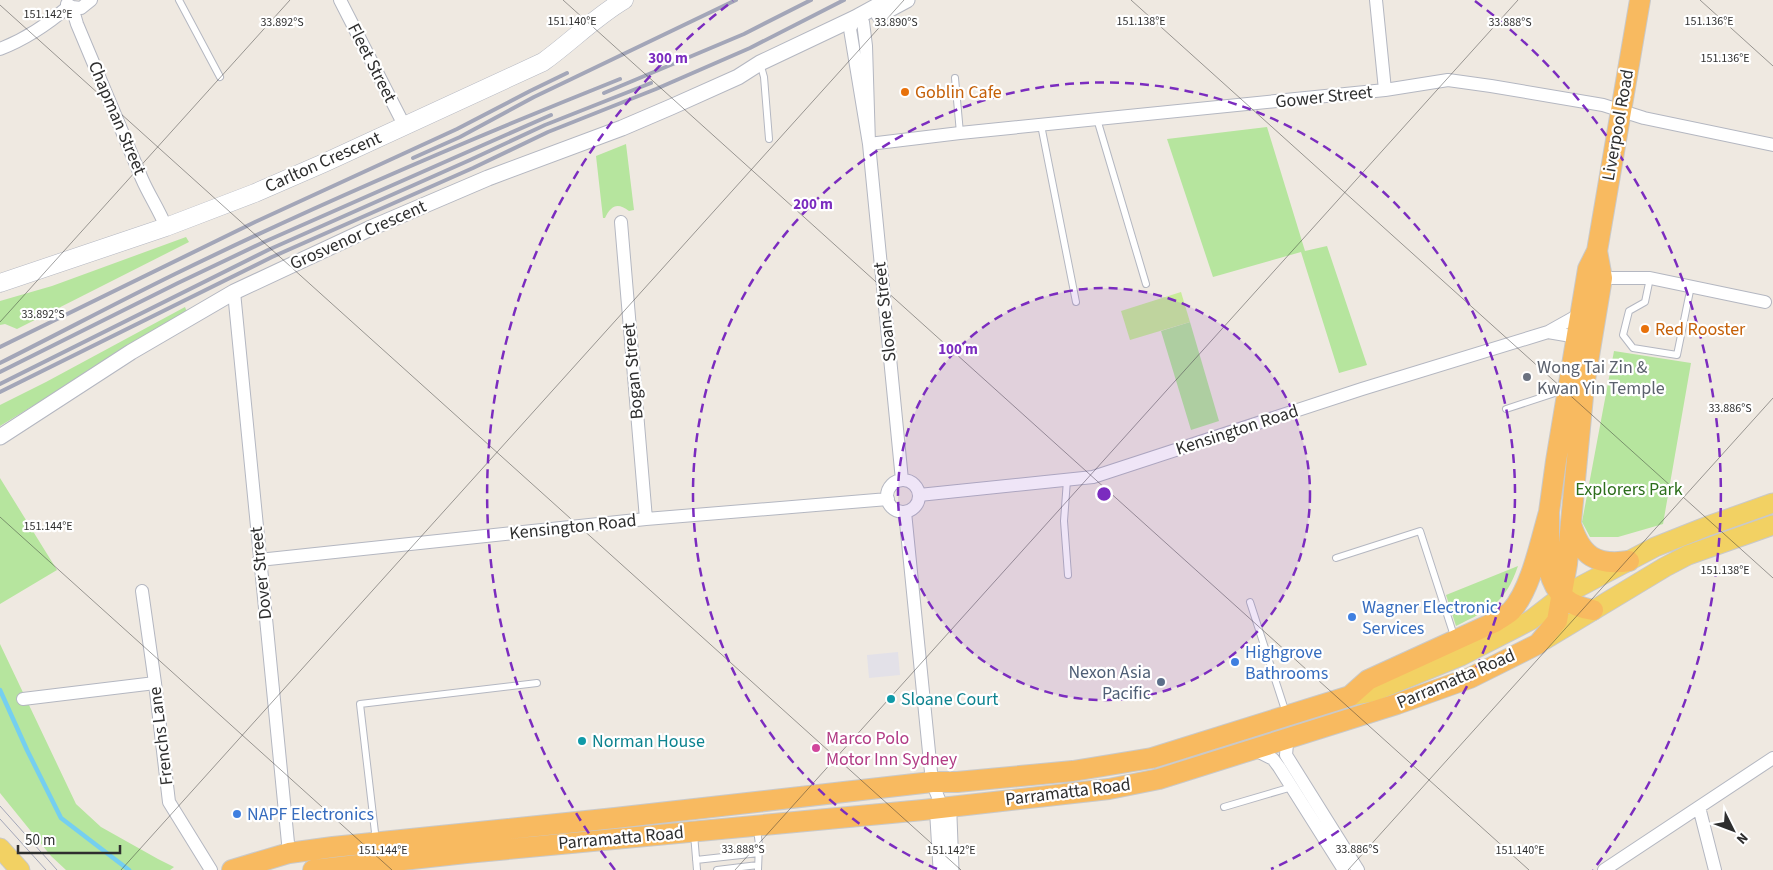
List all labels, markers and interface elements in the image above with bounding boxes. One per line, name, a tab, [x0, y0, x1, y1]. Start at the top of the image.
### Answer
text: 151.142°E	[23, 6, 73, 23]
text: 151.140°E	[547, 13, 597, 30]
text: 151.138°E	[1116, 13, 1166, 30]
text: 151.136°E	[1684, 13, 1734, 30]
text: 33.892°S	[260, 14, 304, 31]
text: 33.890°S	[874, 14, 918, 31]
text: 33.888°S	[1488, 14, 1532, 31]
street label: Fleet Street	[341, 19, 403, 107]
text: 300 m	[648, 48, 688, 69]
text: 151.136°E	[1700, 50, 1750, 67]
street label: Chapman Street	[82, 57, 152, 179]
street label: Liverpool Road	[1596, 67, 1640, 183]
street label: Gower Street	[1274, 79, 1374, 115]
place label: Goblin Cafe	[915, 80, 1002, 105]
marker: Goblin Cafe	[899, 86, 911, 98]
street label: Carlton Crescent	[261, 125, 385, 199]
street label: Grosvenor Crescent	[286, 194, 430, 276]
text: 200 m	[793, 194, 833, 215]
street label: Sloane Street	[867, 261, 903, 363]
text: 33.892°S	[21, 306, 65, 323]
place label: Red Rooster	[1655, 317, 1746, 342]
street label: Bogan Street	[616, 322, 650, 420]
marker: Red Rooster	[1639, 323, 1651, 335]
text: 100 m	[938, 339, 978, 360]
place label: Wong Tai Zin & Kwan Yin Temple	[1537, 355, 1665, 401]
marker: Wong Tai Zin & Kwan Yin Temple	[1521, 371, 1533, 383]
street label: Kensington Road	[1172, 398, 1302, 462]
text: 33.886°S	[1708, 400, 1752, 417]
park label: Explorers Park	[1575, 477, 1683, 502]
centre of rings	[1095, 485, 1113, 503]
street label: Kensington Road	[508, 508, 638, 546]
text: 151.144°E	[23, 518, 73, 535]
street label: Dover Street	[244, 525, 278, 621]
text: 151.138°E	[1700, 562, 1750, 579]
place label: Wagner Electronic Services	[1362, 595, 1498, 641]
marker: Wagner Electronic Services	[1346, 611, 1358, 623]
place label: Highgrove Bathrooms	[1245, 640, 1328, 686]
street label: Parramatta Road	[1393, 643, 1519, 715]
marker: Highgrove Bathrooms	[1229, 656, 1241, 668]
place label: Nexon Asia Pacific	[1068, 660, 1151, 706]
marker: Nexon Asia Pacific	[1155, 676, 1167, 688]
street label: Frenchs Lane	[143, 685, 179, 787]
place label: Sloane Court	[901, 687, 998, 712]
marker: Sloane Court	[885, 693, 897, 705]
place label: Marco Polo Motor Inn Sydney	[826, 726, 958, 772]
place label: Norman House	[592, 729, 705, 754]
marker: Norman House	[576, 735, 588, 747]
marker: Marco Polo Motor Inn Sydney	[810, 742, 822, 754]
street label: Parramatta Road	[1004, 772, 1132, 812]
place label: NAPF Electronics	[247, 802, 374, 827]
north arrow	[1708, 805, 1758, 855]
marker: NAPF Electronics	[231, 808, 243, 820]
street label: Parramatta Road	[557, 820, 685, 856]
scale bar	[18, 822, 120, 854]
text: N	[1731, 828, 1752, 848]
text: 50 m	[25, 830, 55, 851]
text: 33.888°S	[721, 841, 765, 858]
text: 33.886°S	[1335, 841, 1379, 858]
text: 151.144°E	[358, 842, 408, 859]
text: 151.142°E	[926, 842, 976, 859]
text: 151.140°E	[1495, 842, 1545, 859]

